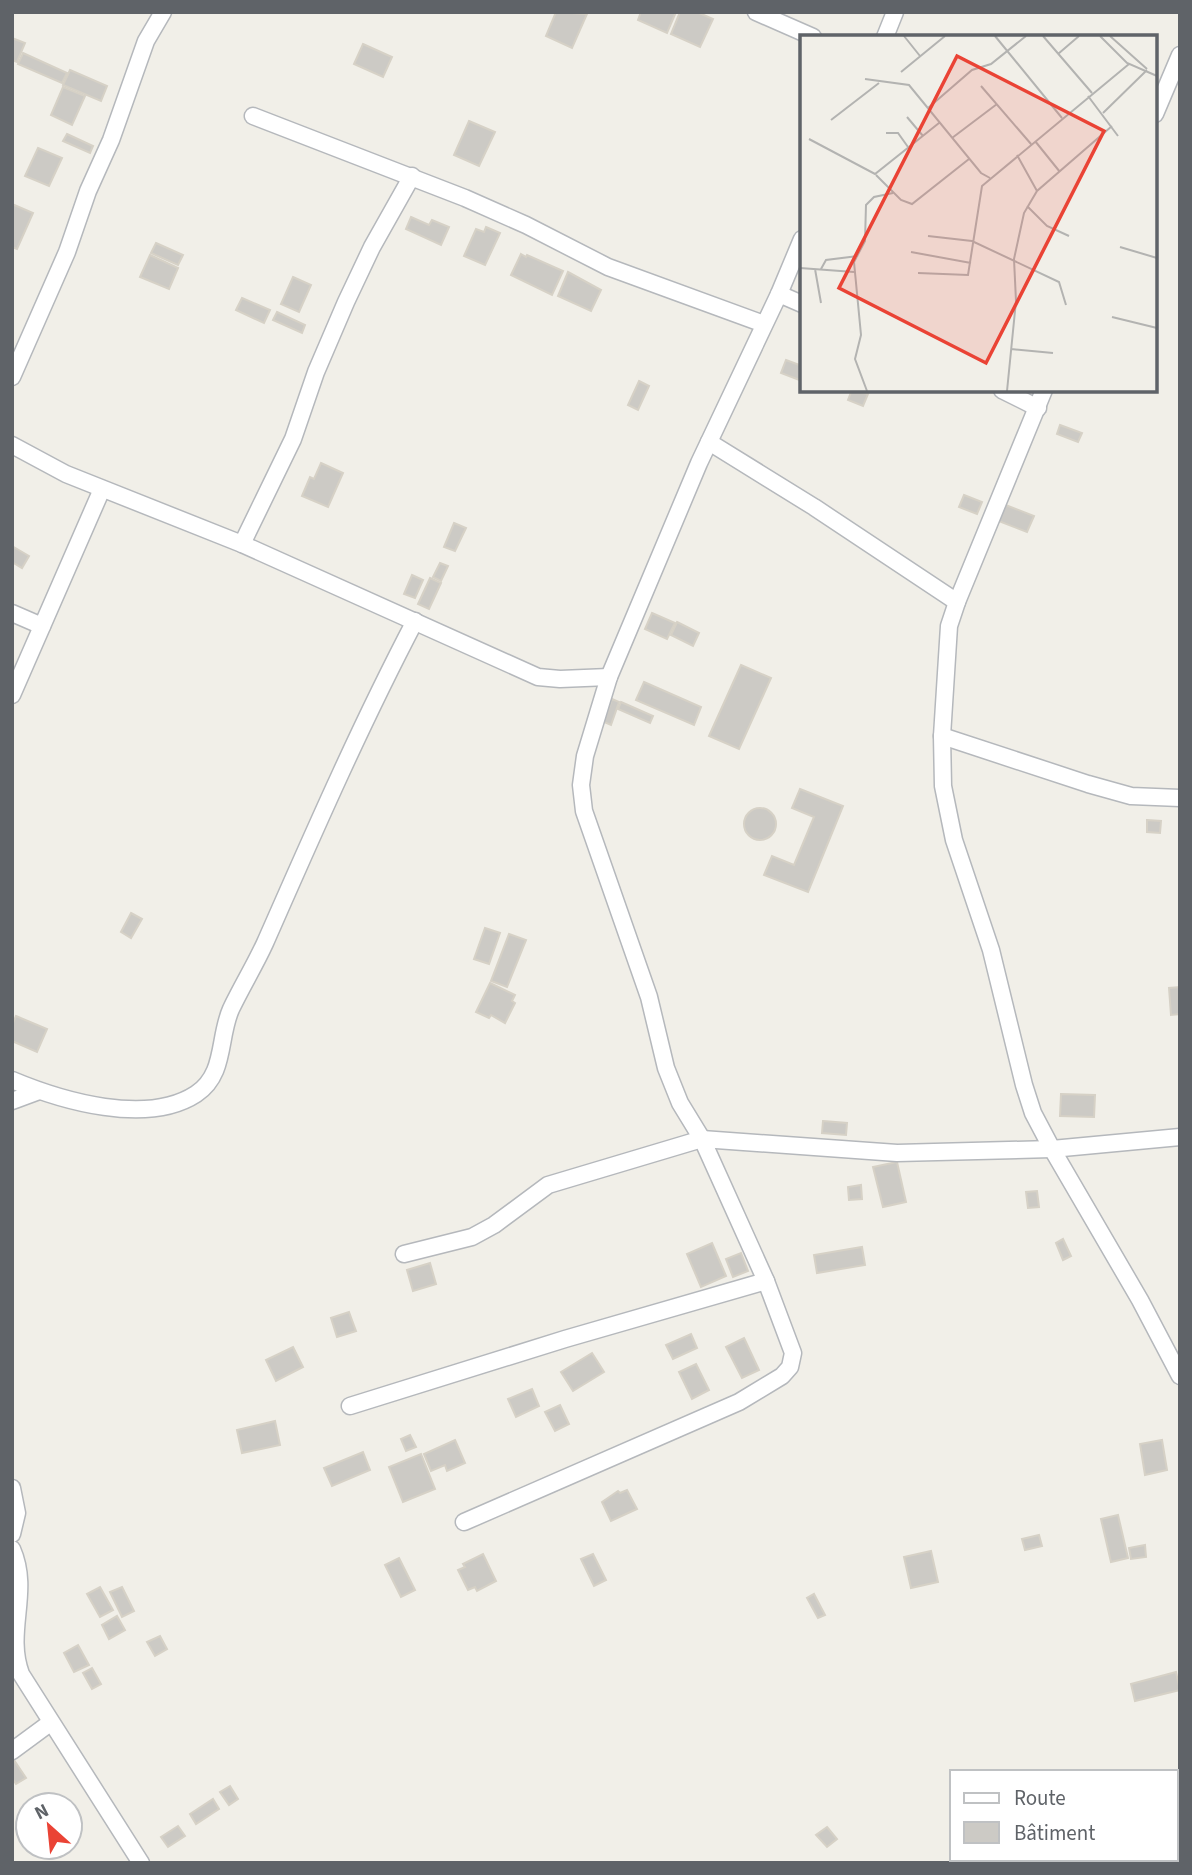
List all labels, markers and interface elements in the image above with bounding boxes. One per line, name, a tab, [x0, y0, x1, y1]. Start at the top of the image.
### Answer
inset map	[800, 35, 1157, 392]
legend	[950, 1770, 1178, 1861]
text: Route	[1014, 1783, 1066, 1813]
north arrow	[14, 1791, 84, 1861]
text: N	[30, 1797, 54, 1827]
text: Bâtiment	[1014, 1818, 1095, 1848]

